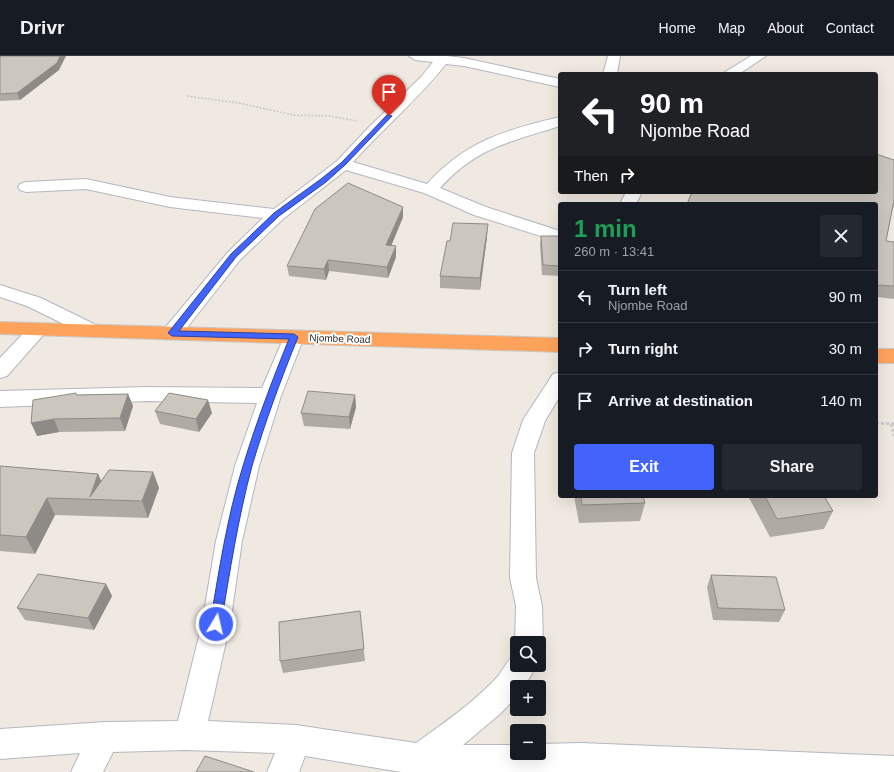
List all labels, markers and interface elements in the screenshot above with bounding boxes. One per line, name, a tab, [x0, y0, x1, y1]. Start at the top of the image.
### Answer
text: Drivr	[20, 17, 64, 38]
text: Home	[659, 20, 696, 36]
text: Map	[718, 20, 745, 36]
text: About	[767, 20, 804, 36]
text: Contact	[826, 20, 874, 36]
pin	[372, 75, 406, 116]
icon: arrive	[378, 81, 400, 103]
icon: left	[574, 88, 626, 140]
text: 90 m	[640, 88, 704, 119]
text: Njombe Road	[640, 121, 750, 141]
icon: right	[616, 164, 638, 186]
text: Then	[574, 167, 608, 184]
text: 1 min	[574, 215, 637, 242]
button: close	[820, 215, 862, 257]
text: 260 m · 13:41	[574, 244, 654, 259]
text: Turn left	[608, 281, 667, 298]
icon: left	[574, 286, 596, 308]
text: 90 m	[829, 288, 862, 305]
text: Njombe Road	[608, 298, 688, 313]
street label: Njombe Road	[309, 332, 371, 345]
icon: right	[574, 338, 596, 360]
text: Turn right	[608, 340, 678, 357]
text: 30 m	[829, 340, 862, 357]
icon: arrive	[574, 390, 596, 412]
text: Arrive at destination	[608, 392, 753, 409]
text: 140 m	[820, 392, 862, 409]
button: Exit	[574, 444, 714, 490]
button: Share	[722, 444, 862, 490]
position arrow	[195, 603, 237, 645]
map controls	[510, 636, 546, 760]
button: search	[510, 636, 546, 672]
button: +	[510, 680, 546, 716]
button: −	[510, 724, 546, 760]

